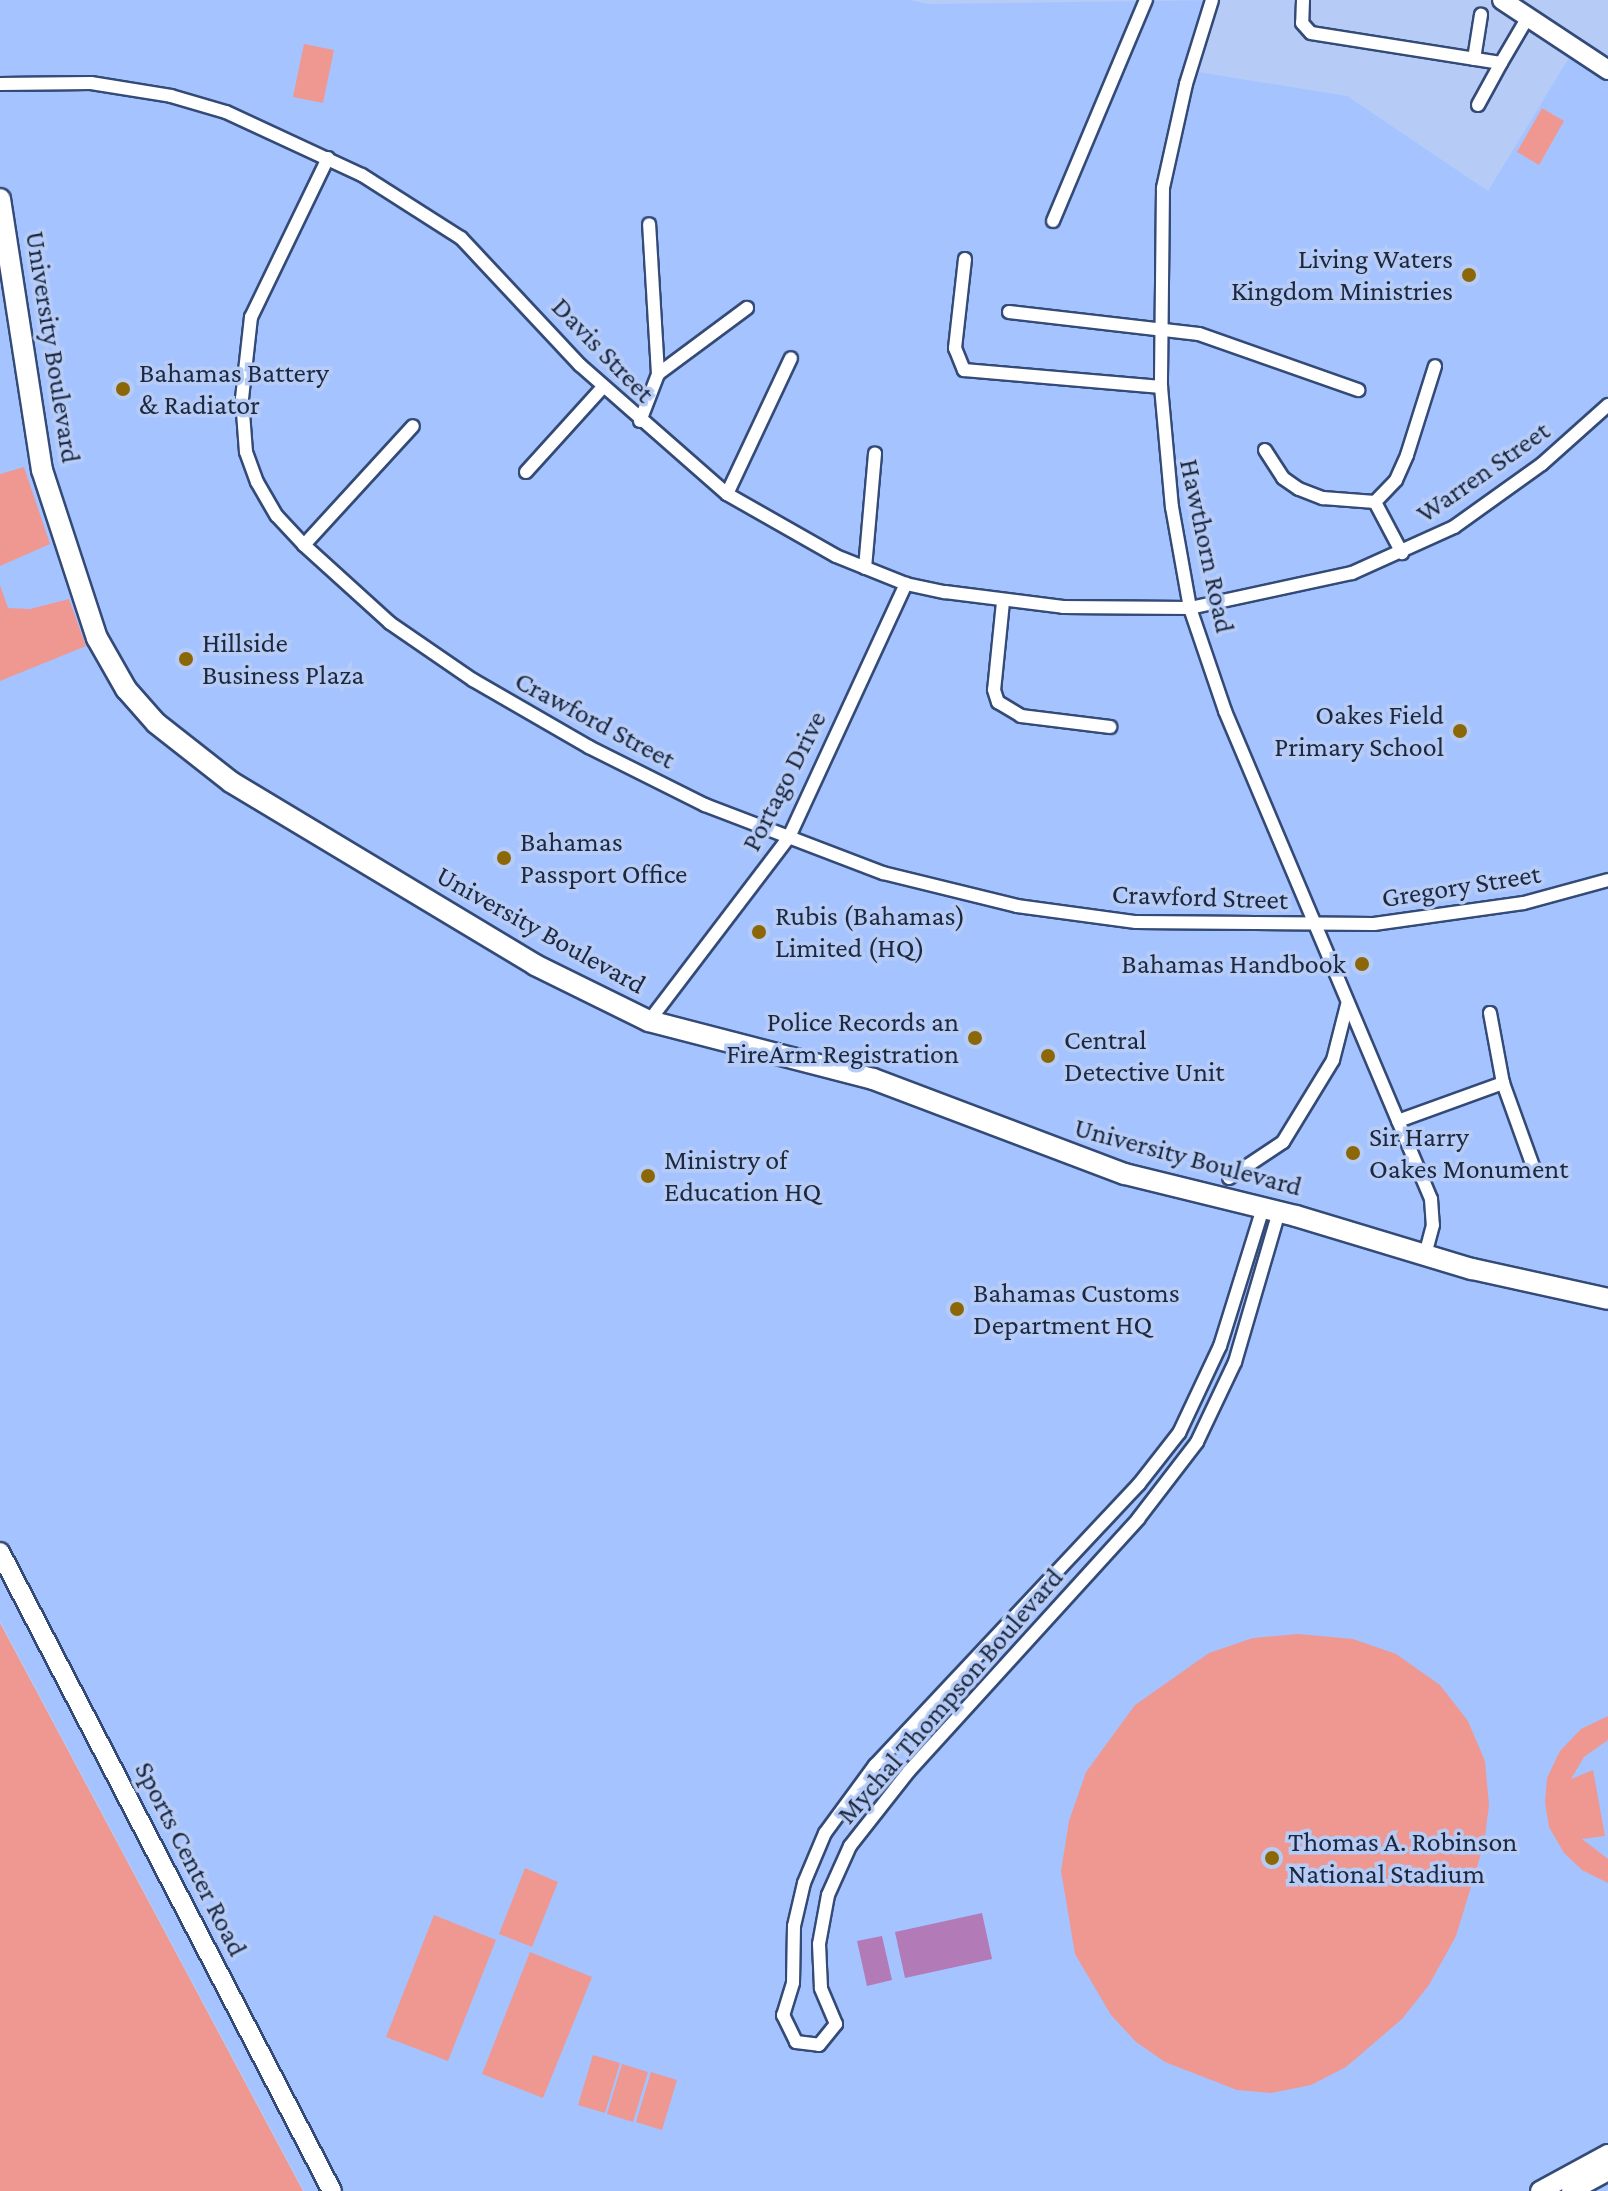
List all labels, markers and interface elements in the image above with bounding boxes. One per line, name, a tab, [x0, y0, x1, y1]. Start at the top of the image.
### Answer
street label: University Boulevard	[18, 229, 88, 465]
place label: Living Waters Kingdom Ministries	[1231, 242, 1453, 308]
marker: Living Waters Kingdom Ministries	[1460, 266, 1478, 284]
street label: Davis Street	[545, 290, 661, 410]
place label: Bahamas Battery & Radiator	[139, 356, 329, 422]
marker: Bahamas Battery & Radiator	[114, 380, 132, 398]
street label: Warren Street	[1410, 414, 1556, 530]
street label: Hawthorn Road	[1172, 456, 1242, 636]
place label: Hillside Business Plaza	[202, 626, 364, 692]
marker: Hillside Business Plaza	[177, 650, 195, 668]
street label: Crawford Street	[509, 664, 681, 776]
place label: Oakes Field Primary School	[1274, 698, 1444, 764]
street label: Portago Drive	[734, 705, 834, 857]
marker: Oakes Field Primary School	[1451, 722, 1469, 740]
place label: Bahamas Passport Office	[520, 825, 687, 891]
marker: Bahamas Passport Office	[495, 849, 513, 867]
street label: Gregory Street	[1379, 857, 1543, 915]
street label: University Boulevard	[430, 859, 652, 1001]
street label: Crawford Street	[1111, 877, 1289, 917]
place label: Rubis (Bahamas) Limited (HQ)	[775, 899, 965, 965]
marker: Rubis (Bahamas) Limited (HQ)	[750, 923, 768, 941]
place label: Bahamas Handbook	[1121, 947, 1346, 981]
marker: Bahamas Handbook	[1353, 955, 1371, 973]
place label: Police Records an FireArm Registration	[726, 1005, 959, 1071]
place label: Central Detective Unit	[1064, 1023, 1225, 1089]
marker: Police Records an FireArm Registration	[966, 1029, 984, 1047]
marker: Central Detective Unit	[1039, 1047, 1057, 1065]
street label: University Boulevard	[1071, 1110, 1305, 1204]
place label: Sir Harry Oakes Monument	[1369, 1120, 1569, 1186]
place label: Ministry of Education HQ	[664, 1143, 821, 1209]
marker: Sir Harry Oakes Monument	[1344, 1144, 1362, 1162]
marker: Ministry of Education HQ	[639, 1167, 657, 1185]
place label: Bahamas Customs Department HQ	[973, 1276, 1180, 1342]
marker: Bahamas Customs Department HQ	[948, 1300, 966, 1318]
street label: Mychal Thompson Boulevard	[830, 1561, 1070, 1831]
street label: Sports Center Road	[127, 1756, 255, 1962]
place label: Thomas A. Robinson National Stadium	[1288, 1825, 1517, 1891]
marker: Thomas A. Robinson National Stadium	[1263, 1849, 1281, 1867]

